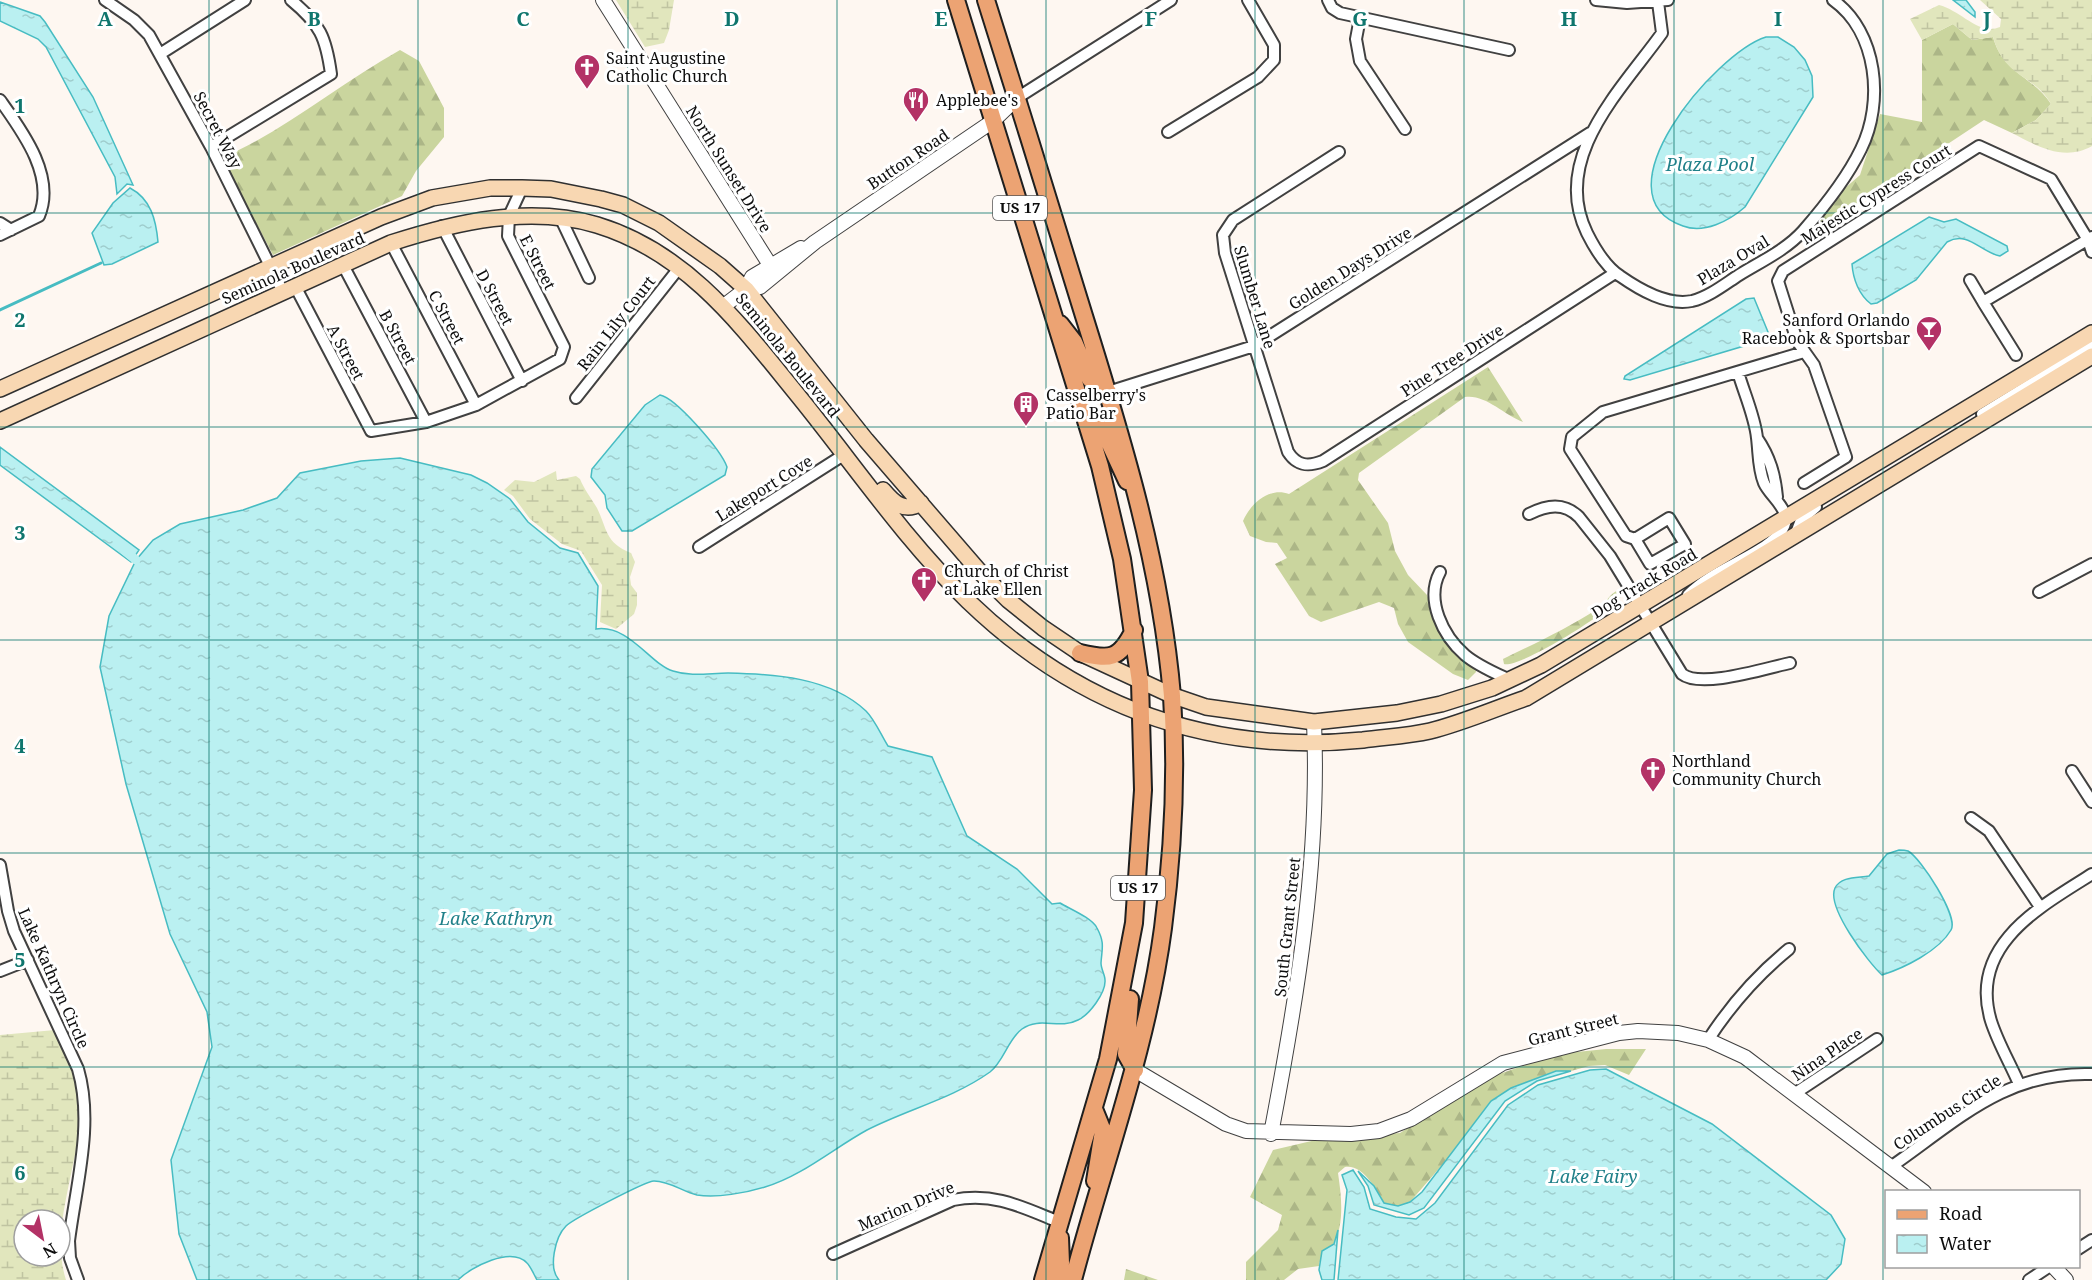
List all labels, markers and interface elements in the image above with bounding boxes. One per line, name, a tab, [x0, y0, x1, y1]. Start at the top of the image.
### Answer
text: A	[97, 5, 113, 32]
text: B	[307, 5, 321, 32]
text: C	[516, 5, 530, 32]
text: D	[724, 5, 740, 32]
text: E	[934, 5, 948, 32]
text: F	[1145, 5, 1157, 32]
text: G	[1352, 5, 1368, 32]
text: H	[1561, 5, 1577, 32]
text: I	[1774, 5, 1782, 32]
text: J	[1982, 5, 1991, 32]
place label: Saint Augustine Catholic Church	[606, 47, 728, 87]
church icon: Saint Augustine Catholic Church	[572, 52, 602, 90]
restaurant icon: Applebee's	[901, 85, 931, 123]
street label: Secret Way	[188, 88, 248, 173]
place label: Applebee's	[936, 89, 1018, 111]
text: 1	[14, 92, 26, 119]
street label: North Sunset Drive	[681, 101, 777, 237]
street label: Button Road	[863, 123, 953, 194]
street label: Majestic Cypress Court	[1797, 139, 1956, 249]
water label: Plaza Pool	[1665, 152, 1755, 176]
road number: US 17	[993, 196, 1047, 220]
street label: Golden Days Drive	[1284, 221, 1416, 315]
street label: Seminola Boulevard	[218, 227, 368, 309]
street label: Plaza Oval	[1693, 230, 1773, 290]
street label: E Street	[515, 231, 561, 293]
street label: Slumber Lane	[1229, 243, 1281, 351]
street label: D Street	[471, 265, 519, 329]
street label: Rain Lily Court	[572, 271, 660, 375]
street label: C Street	[424, 286, 471, 348]
street label: Seminola Boulevard	[731, 288, 845, 422]
text: 2	[14, 306, 26, 333]
street label: B Street	[374, 306, 422, 369]
place label: Sanford Orlando Racebook & Sportsbar	[1742, 309, 1910, 349]
bar icon: Sanford Orlando Racebook & Sportsbar	[1914, 314, 1944, 352]
street label: Pine Tree Drive	[1396, 318, 1508, 402]
street label: A Street	[322, 320, 370, 384]
place label: Casselberry's Patio Bar	[1046, 384, 1146, 424]
building icon: Casselberry's Patio Bar	[1011, 389, 1041, 427]
street label: Lakeport Cove	[712, 450, 816, 526]
text: 3	[14, 519, 26, 546]
street label: Dog Track Road	[1587, 543, 1701, 623]
place label: Church of Christ at Lake Ellen	[944, 560, 1069, 600]
church icon: Church of Christ at Lake Ellen	[909, 565, 939, 603]
text: 4	[14, 732, 26, 759]
place label: Northland Community Church	[1672, 750, 1821, 790]
church icon: Northland Community Church	[1638, 755, 1668, 793]
street label: South Grant Street	[1269, 856, 1305, 998]
road number: US 17	[1111, 876, 1165, 900]
street label: Lake Kathryn Circle	[13, 904, 95, 1052]
water label: Lake Kathryn	[438, 906, 553, 930]
text: 5	[14, 946, 26, 973]
street label: Grant Street	[1526, 1007, 1621, 1051]
street label: Nina Place	[1787, 1022, 1867, 1086]
street label: Columbus Circle	[1889, 1069, 2005, 1155]
text: 6	[14, 1159, 26, 1186]
water label: Lake Fairy	[1548, 1164, 1637, 1188]
street label: Marion Drive	[855, 1176, 957, 1236]
legend	[1885, 1190, 2080, 1268]
text: Road	[1939, 1201, 1982, 1225]
north arrow	[12, 1208, 72, 1268]
text: Water	[1939, 1231, 1992, 1255]
text: N	[38, 1238, 61, 1264]

